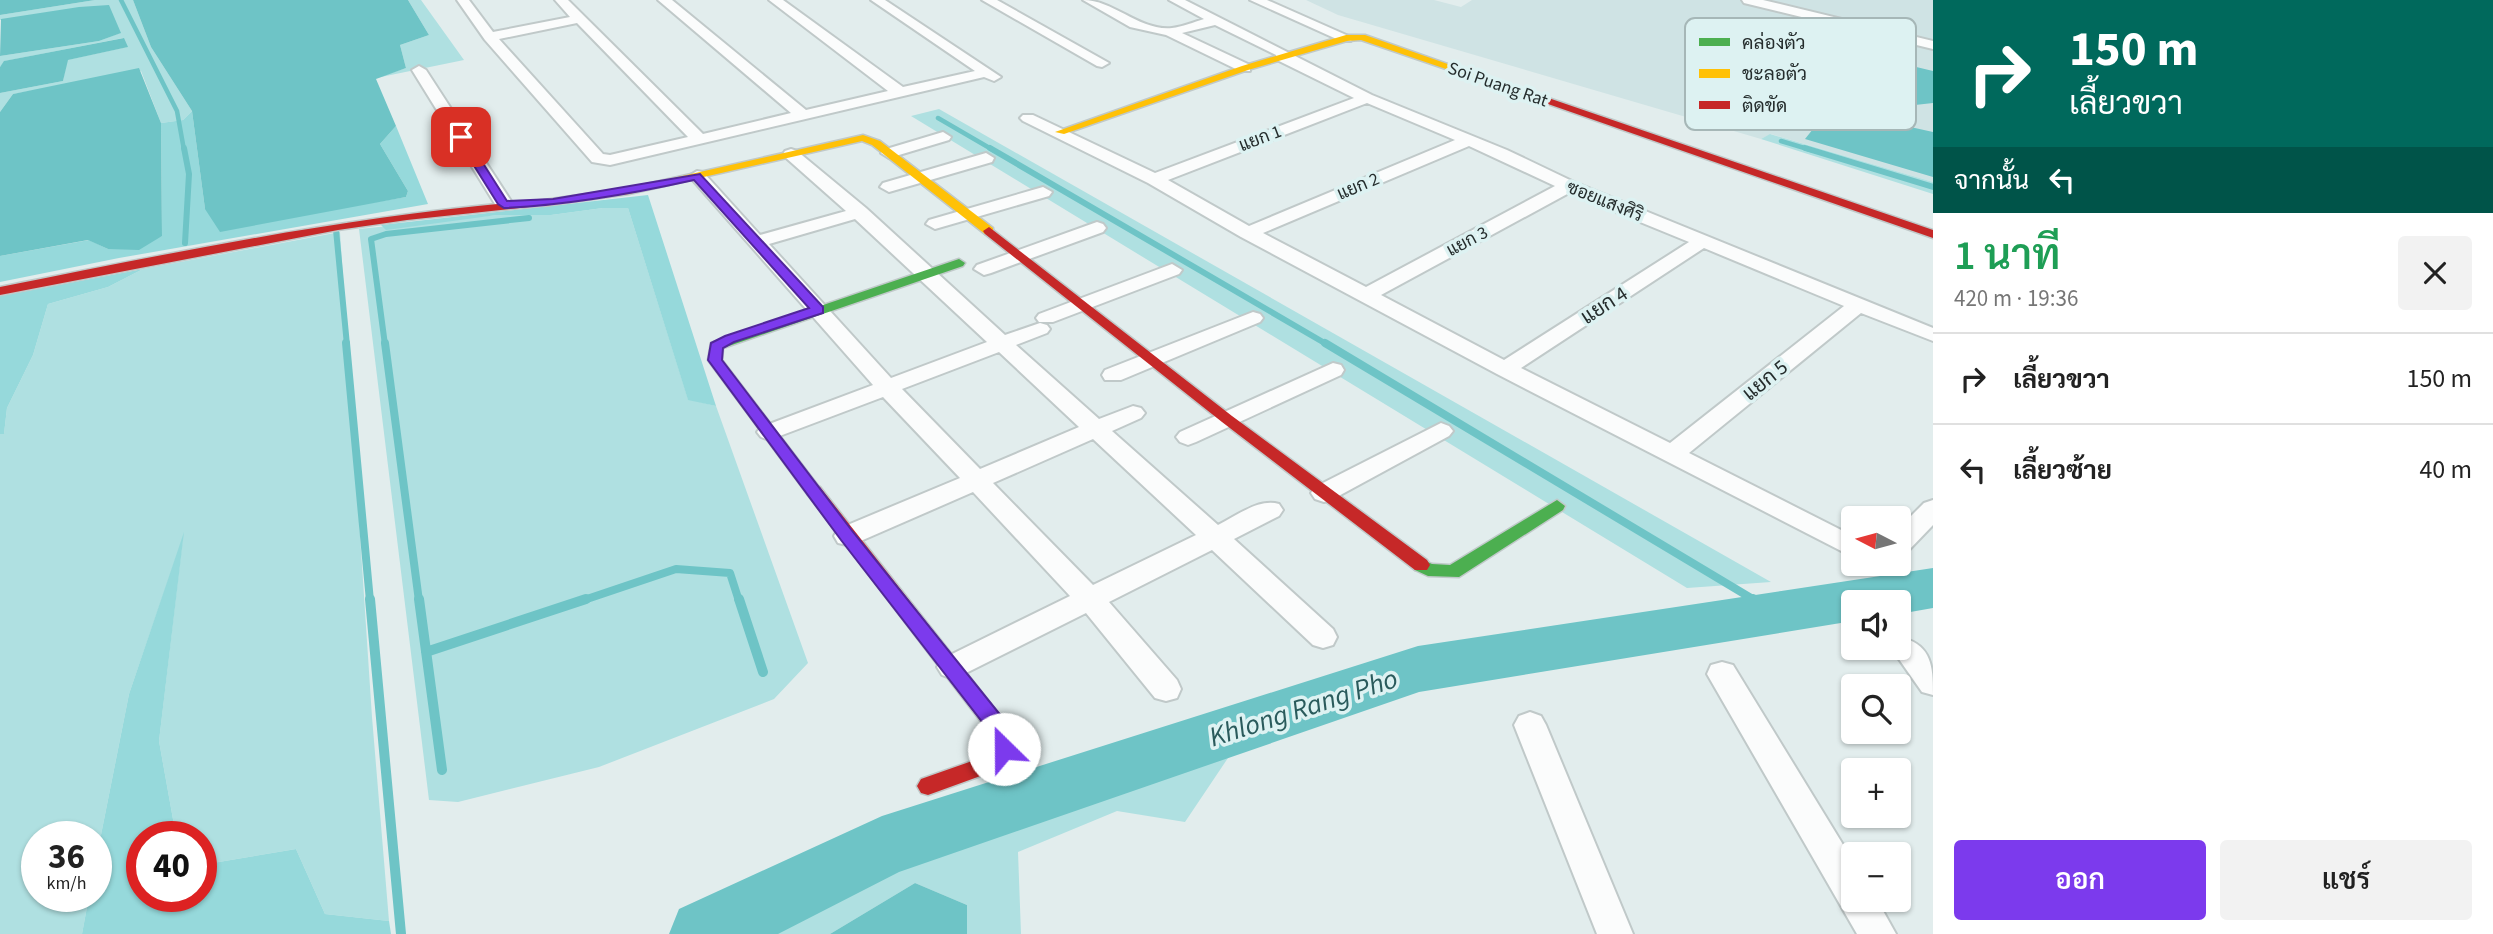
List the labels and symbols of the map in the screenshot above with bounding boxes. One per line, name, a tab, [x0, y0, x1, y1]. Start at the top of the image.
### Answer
legend	[1685, 18, 1916, 130]
text: คล่องตัว	[1742, 30, 1806, 57]
street label: Soi Puang Rat	[1445, 56, 1551, 113]
text: ชะลอตัว	[1742, 61, 1807, 88]
text: ติดขัด	[1742, 93, 1787, 120]
pin	[431, 107, 491, 167]
street label: แยก 1	[1235, 119, 1285, 158]
street label: แยก 2	[1333, 166, 1383, 206]
street label: ซอยแสงศิริ	[1563, 175, 1647, 228]
street label: แยก 3	[1442, 220, 1492, 263]
street label: แยก 4	[1574, 279, 1634, 331]
street label: แยก 5	[1736, 352, 1794, 408]
north arrow	[1841, 506, 1911, 576]
water label: Khlong Rang Pho	[1204, 659, 1403, 757]
position arrow	[967, 712, 1041, 786]
speed limit sign: 40	[126, 821, 217, 912]

